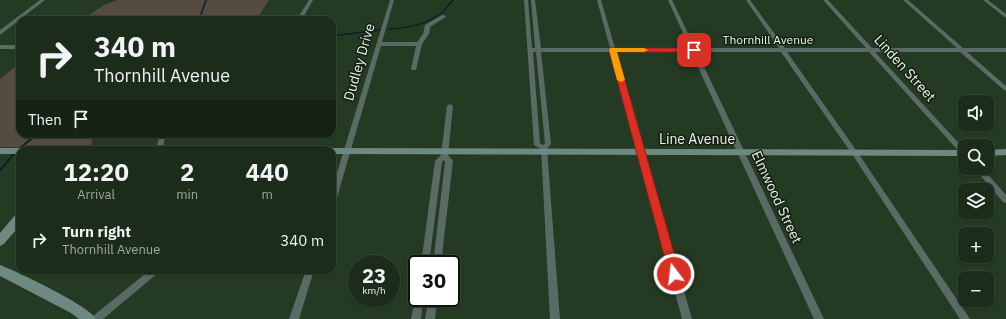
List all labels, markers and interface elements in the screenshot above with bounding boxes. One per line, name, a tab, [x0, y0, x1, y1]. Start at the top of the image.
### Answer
street label: Dudley Drive	[339, 21, 379, 103]
text: 340 m	[94, 28, 176, 65]
street label: Linden Street	[870, 31, 940, 105]
icon: right	[28, 32, 80, 84]
street label: Thornhill Avenue	[723, 32, 814, 47]
pin	[677, 33, 711, 67]
icon: arrive	[683, 39, 705, 61]
text: Thornhill Avenue	[94, 64, 230, 87]
map controls	[958, 95, 994, 307]
button: sound	[958, 95, 994, 131]
icon: arrive	[70, 108, 92, 130]
text: Then	[28, 110, 62, 129]
street label: Line Avenue	[659, 130, 735, 148]
button: search	[958, 139, 994, 175]
street label: Elmwood Street	[748, 148, 806, 246]
text: 12:20	[63, 156, 129, 188]
text: 2	[180, 156, 194, 188]
text: 440	[245, 156, 289, 188]
button: layers	[958, 183, 994, 219]
text: Arrival	[77, 186, 115, 203]
text: min	[176, 186, 198, 203]
text: m	[261, 186, 273, 203]
text: Turn right	[62, 222, 131, 241]
button: +	[958, 227, 994, 263]
icon: right	[28, 229, 50, 251]
text: 340 m	[280, 231, 324, 250]
text: Thornhill Avenue	[62, 241, 160, 258]
position arrow	[653, 253, 695, 295]
speed limit sign: 30	[408, 255, 460, 307]
text: 23	[362, 262, 386, 289]
button: −	[958, 271, 994, 307]
text: km/h	[362, 284, 386, 297]

